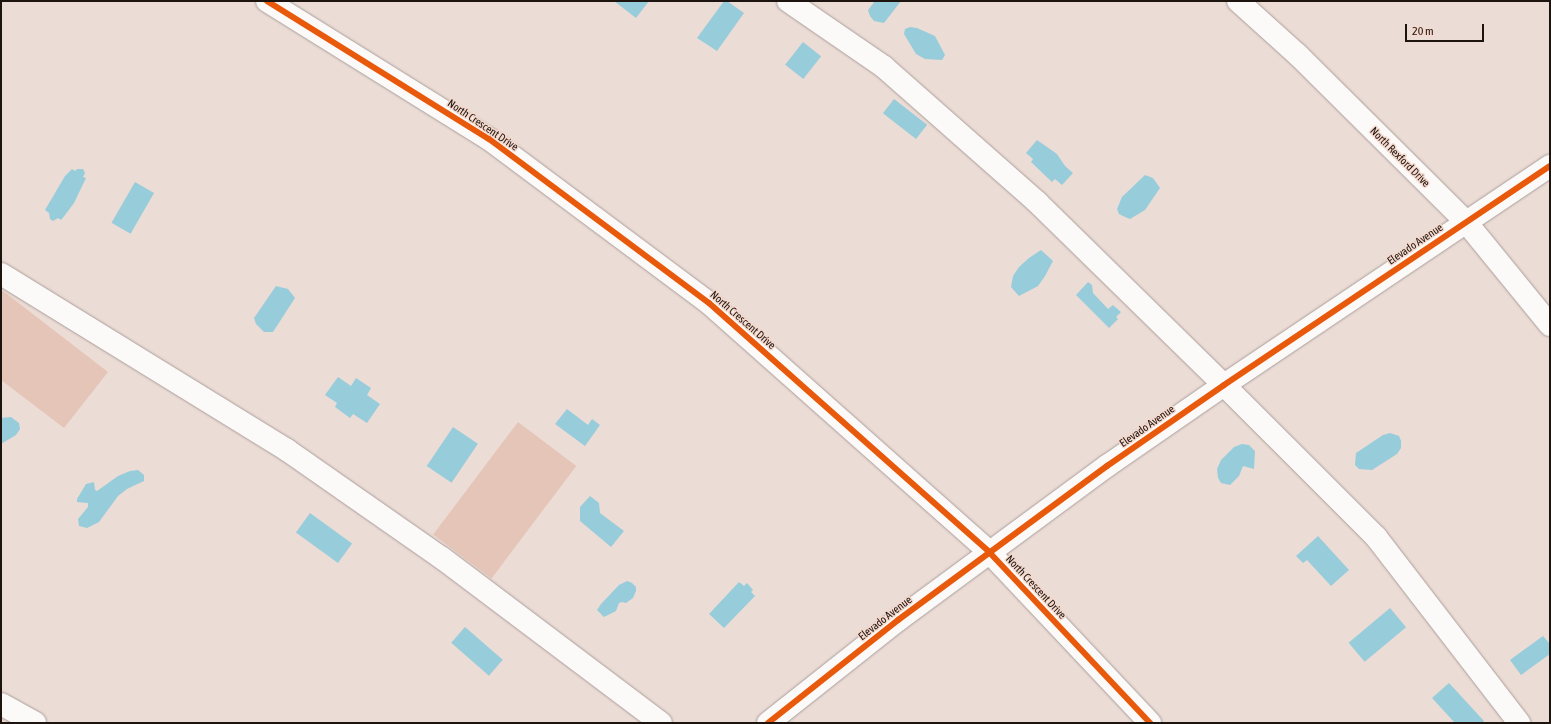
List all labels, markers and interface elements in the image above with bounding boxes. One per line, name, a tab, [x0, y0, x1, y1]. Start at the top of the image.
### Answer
scale bar	[1407, 16, 1486, 42]
text: 20 m	[1412, 24, 1434, 38]
street label: North Crescent Drive	[445, 97, 521, 153]
street label: North Rexford Drive	[1367, 124, 1433, 190]
street label: Elevado Avenue	[1385, 221, 1445, 267]
street label: North Crescent Drive	[708, 288, 778, 352]
street label: Elevado Avenue	[1117, 402, 1177, 450]
street label: North Crescent Drive	[1003, 552, 1069, 622]
street label: Elevado Avenue	[856, 593, 914, 643]

